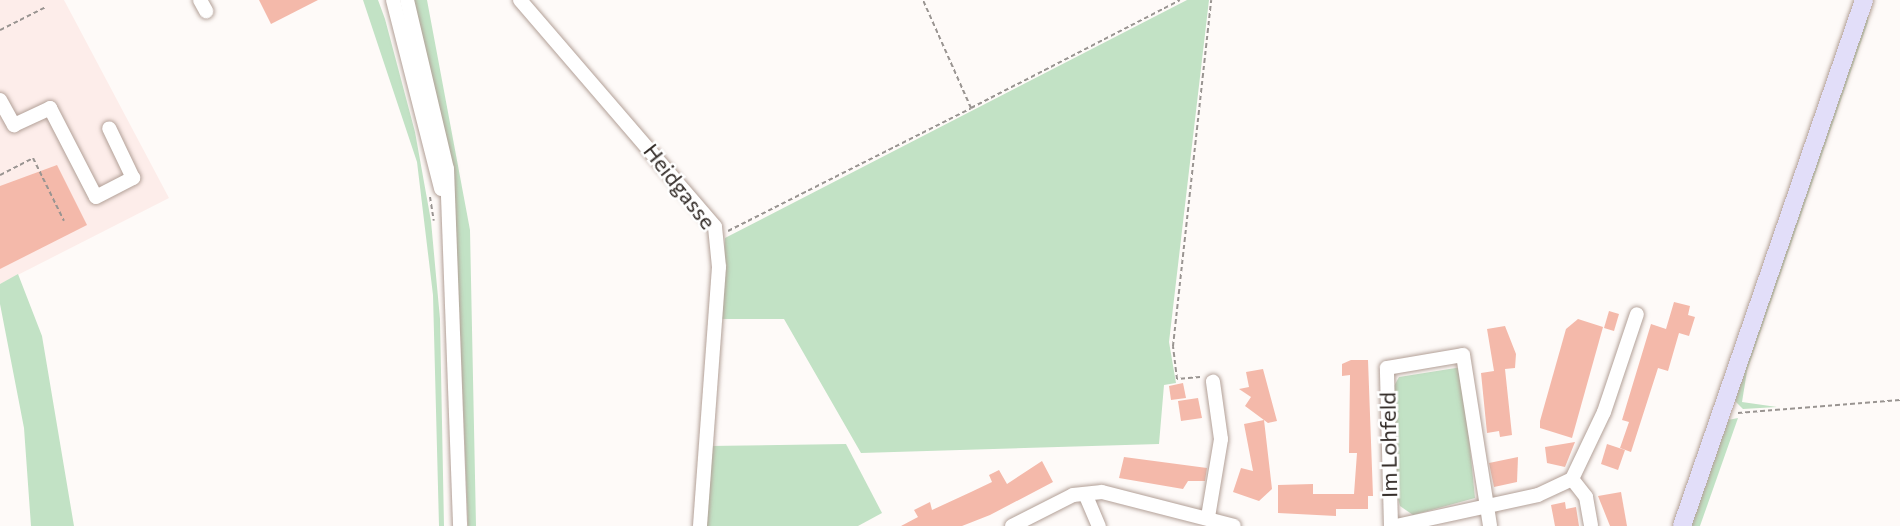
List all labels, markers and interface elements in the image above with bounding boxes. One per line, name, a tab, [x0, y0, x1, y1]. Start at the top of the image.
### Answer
street label: Heidgasse	[638, 138, 722, 234]
street label: Im Lohfeld	[1374, 392, 1402, 498]

